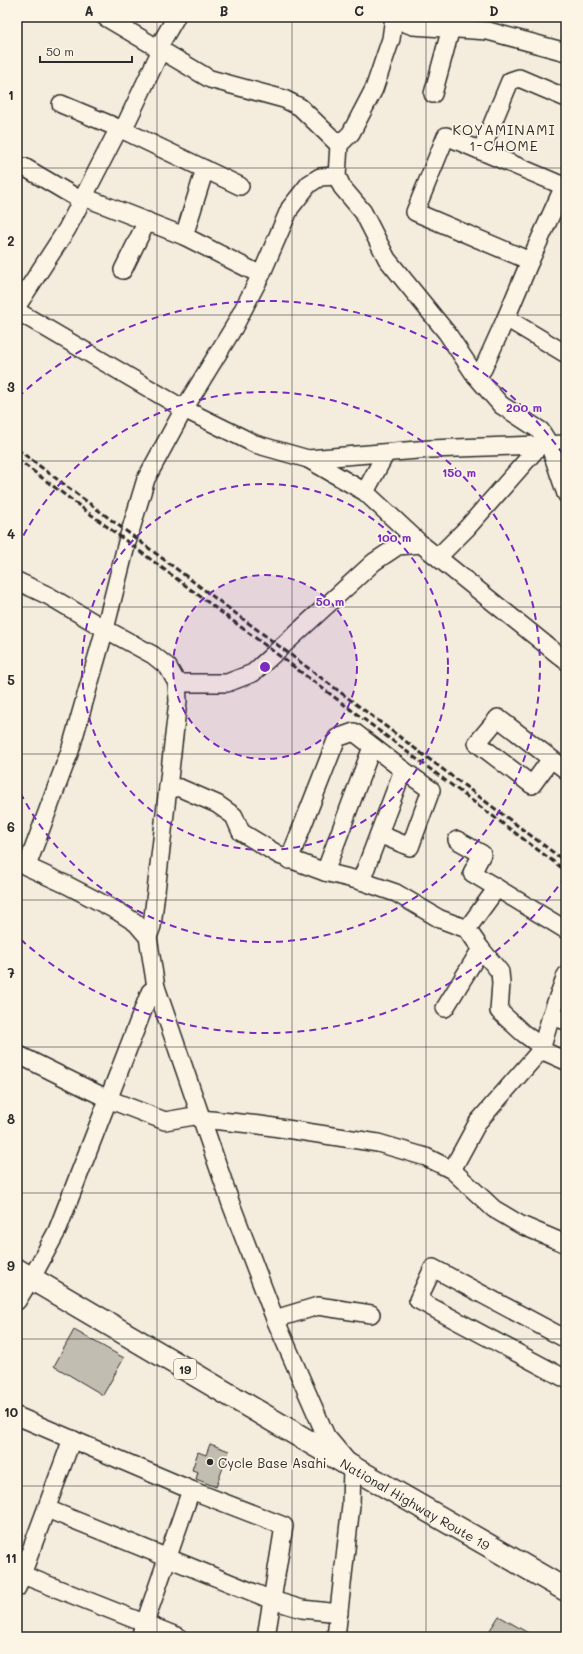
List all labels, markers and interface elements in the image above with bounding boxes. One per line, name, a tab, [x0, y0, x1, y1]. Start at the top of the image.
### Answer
text: A	[84, 2, 94, 19]
text: B	[220, 2, 229, 19]
text: C	[354, 2, 364, 19]
text: D	[489, 2, 499, 19]
scale bar	[40, 38, 132, 64]
text: 50 m	[46, 43, 74, 59]
text: 1	[8, 86, 14, 103]
district label: KOYAMINAMI 1-CHOME	[452, 120, 556, 155]
text: 2	[7, 232, 15, 249]
text: 3	[7, 378, 15, 395]
text: 200 m	[506, 399, 542, 415]
text: 150 m	[442, 464, 476, 480]
text: 4	[7, 525, 15, 542]
text: 100 m	[377, 529, 411, 545]
text: 50 m	[316, 593, 344, 609]
centre of rings	[258, 660, 272, 674]
text: 5	[7, 671, 15, 688]
text: 6	[7, 818, 15, 835]
text: 7	[7, 964, 15, 981]
text: 8	[7, 1110, 15, 1127]
text: 9	[7, 1257, 15, 1274]
road number: 19	[174, 1359, 196, 1379]
text: 10	[4, 1403, 18, 1420]
place label: Cycle Base Asahi	[218, 1454, 327, 1471]
street label: National Highway Route 19	[338, 1454, 494, 1553]
marker: Cycle Base Asahi	[205, 1457, 215, 1467]
text: 11	[5, 1549, 17, 1566]

